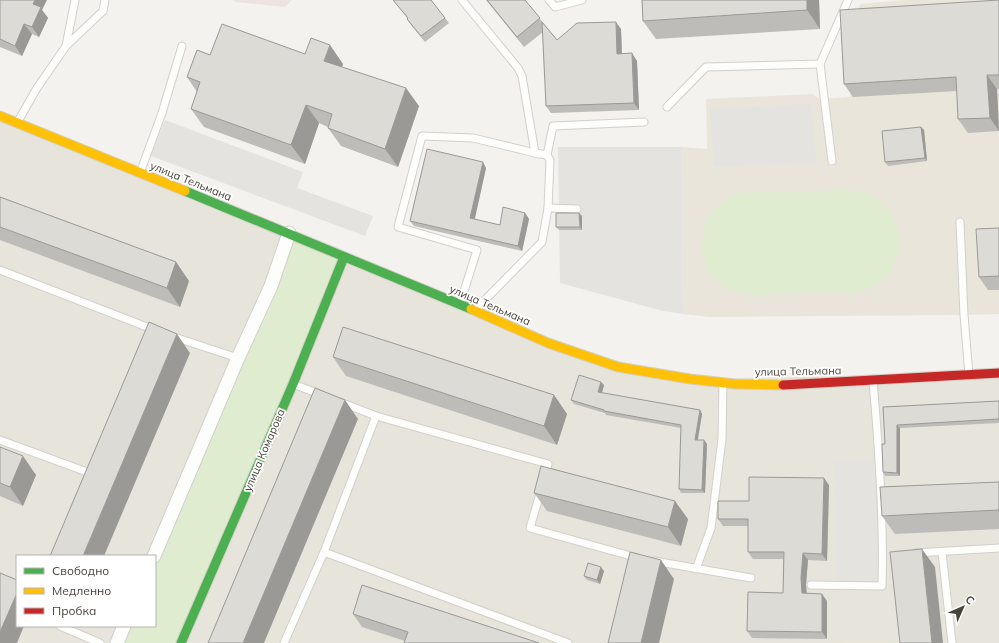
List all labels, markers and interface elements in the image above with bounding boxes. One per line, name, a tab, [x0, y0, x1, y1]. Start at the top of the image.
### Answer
street label: улица Тельмана	[148, 158, 234, 204]
street label: улица Тельмана	[447, 282, 533, 328]
street label: улица Тельмана	[755, 363, 841, 379]
street label: улица Комарова	[240, 407, 288, 493]
legend	[16, 555, 156, 627]
text: Свободно	[52, 563, 109, 578]
text: Медленно	[52, 583, 111, 598]
north arrow	[943, 587, 983, 627]
text: С	[962, 592, 978, 608]
text: Пробка	[52, 603, 96, 618]

